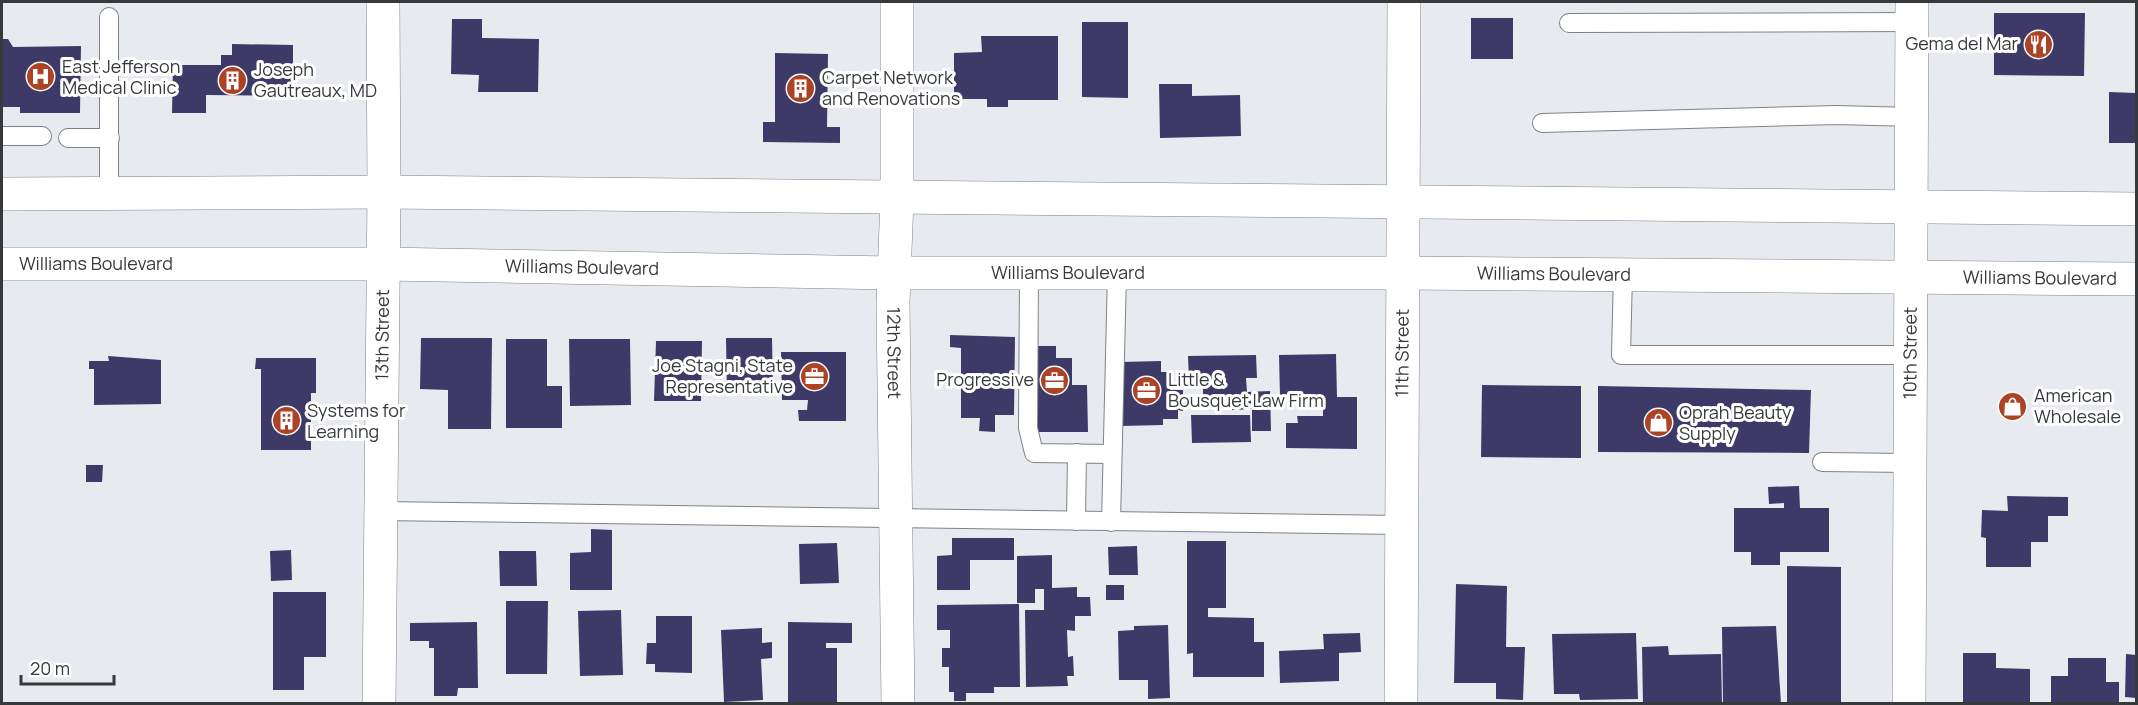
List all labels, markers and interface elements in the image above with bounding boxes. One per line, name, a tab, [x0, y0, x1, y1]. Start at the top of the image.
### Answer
restaurant icon: Gema del Mar	[2023, 28, 2055, 60]
place label: Gema del Mar	[1906, 31, 2018, 55]
place label: East Jefferson Medical Clinic	[62, 54, 180, 99]
place label: Joseph Gautreaux, MD	[254, 57, 377, 102]
hospital icon: East Jefferson Medical Clinic	[25, 61, 57, 93]
building icon: Joseph Gautreaux, MD	[217, 64, 249, 96]
place label: Carpet Network and Renovations	[822, 65, 960, 110]
building icon: Carpet Network and Renovations	[785, 72, 817, 104]
street label: Williams Boulevard	[19, 251, 173, 275]
street label: Williams Boulevard	[505, 253, 659, 280]
street label: Williams Boulevard	[991, 260, 1145, 284]
street label: Williams Boulevard	[1477, 261, 1631, 286]
street label: Williams Boulevard	[1963, 265, 2117, 290]
street label: 13th Street	[369, 289, 394, 381]
street label: 12th Street	[882, 307, 907, 399]
street label: 10th Street	[1897, 307, 1922, 399]
street label: 11th Street	[1389, 309, 1414, 397]
place label: Joe Stagni, State Representative	[652, 353, 793, 398]
office icon: Joe Stagni, State Representative	[798, 360, 830, 392]
office icon: Progressive	[1039, 364, 1071, 396]
place label: Progressive	[936, 367, 1034, 391]
place label: Little & Bousquet Law Firm	[1168, 367, 1324, 412]
office icon: Little & Bousquet Law Firm	[1131, 374, 1163, 406]
place label: American Wholesale	[2034, 383, 2121, 428]
shop icon: American Wholesale	[1997, 390, 2029, 422]
place label: Systems for Learning	[307, 398, 406, 443]
place label: Oprah Beauty Supply	[1679, 400, 1792, 445]
building icon: Systems for Learning	[270, 405, 302, 437]
shop icon: Oprah Beauty Supply	[1642, 407, 1674, 439]
scale bar	[21, 648, 114, 686]
text: 20 m	[30, 656, 70, 680]

